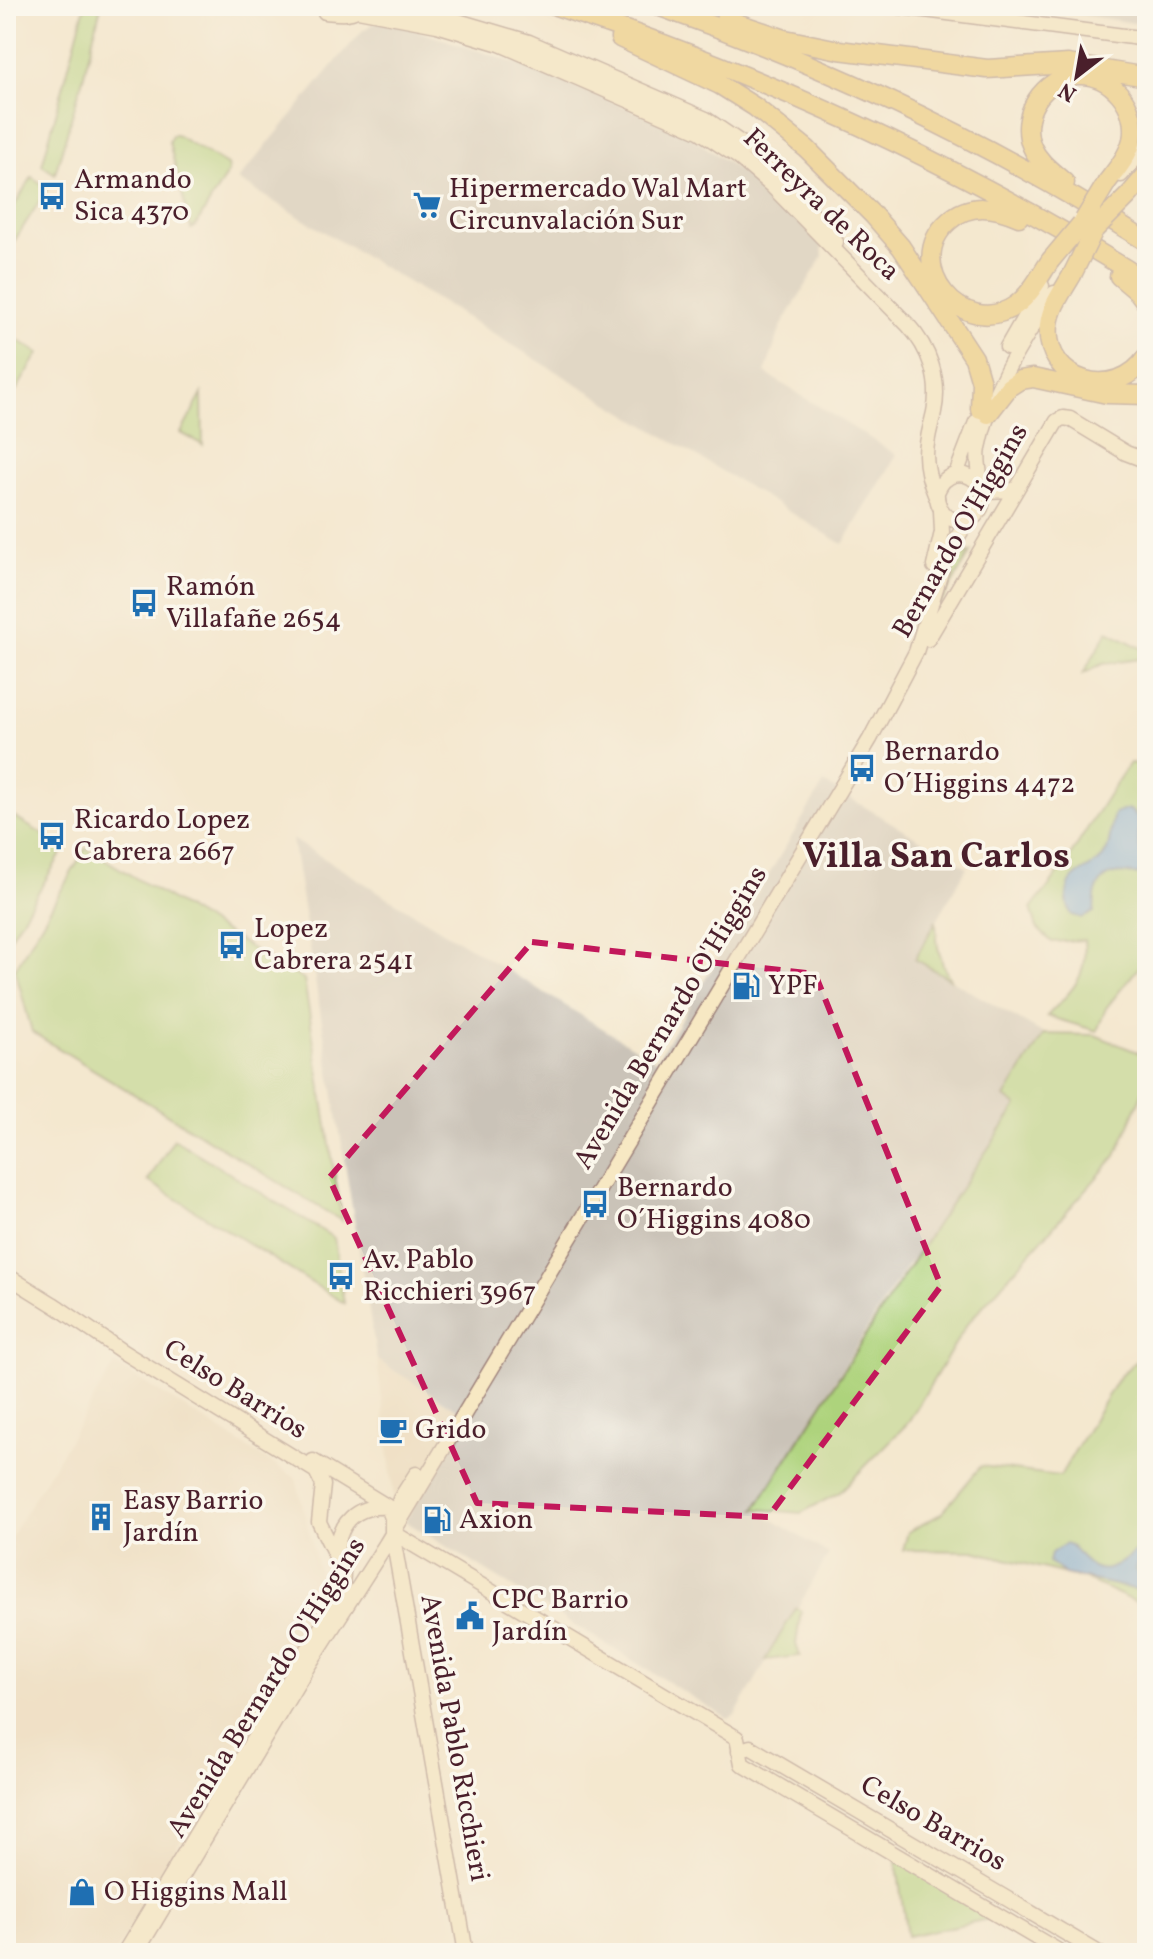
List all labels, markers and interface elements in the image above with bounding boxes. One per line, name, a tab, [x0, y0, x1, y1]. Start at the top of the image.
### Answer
north arrow	[1037, 36, 1117, 116]
text: N	[1053, 74, 1083, 108]
street label: Ferreyra de Roca	[734, 120, 908, 290]
place label: Armando Sica 4370	[74, 161, 192, 232]
place label: Hipermercado Wal Mart Circunvalación Sur	[449, 170, 747, 241]
bus stop icon: Armando Sica 4370	[37, 181, 67, 211]
supermarket icon: Hipermercado Wal Mart Circunvalación Sur	[412, 190, 442, 220]
street label: Bernardo O'Higgins	[884, 417, 1038, 645]
place label: Ramón Villafañe 2654	[166, 568, 341, 639]
bus stop icon: Ramón Villafañe 2654	[129, 588, 159, 618]
place label: Bernardo O´Higgins 4472	[884, 733, 1075, 804]
bus stop icon: Bernardo O´Higgins 4472	[847, 753, 877, 783]
place label: Ricardo Lopez Cabrera 2667	[74, 801, 250, 872]
bus stop icon: Ricardo Lopez Cabrera 2667	[37, 821, 67, 851]
district label: Villa San Carlos	[802, 833, 1070, 883]
street label: Avenida Bernardo O'Higgins	[565, 859, 777, 1177]
place label: Lopez Cabrera 2541	[254, 910, 414, 981]
bus stop icon: Lopez Cabrera 2541	[217, 930, 247, 960]
place label: YPF	[768, 967, 818, 1006]
fuel station icon: YPF	[731, 971, 761, 1001]
place label: Bernardo O´Higgins 4080	[617, 1169, 811, 1240]
bus stop icon: Bernardo O´Higgins 4080	[580, 1189, 610, 1219]
place label: Av. Pablo Ricchieri 3967	[363, 1241, 536, 1312]
bus stop icon: Av. Pablo Ricchieri 3967	[326, 1261, 356, 1291]
street label: Celso Barrios	[156, 1330, 314, 1450]
place label: Grido	[415, 1411, 486, 1450]
cafe icon: Grido	[378, 1415, 408, 1445]
place label: Easy Barrio Jardín	[123, 1482, 263, 1553]
place label: Axion	[459, 1501, 533, 1540]
building icon: Easy Barrio Jardín	[86, 1502, 116, 1532]
fuel station icon: Axion	[422, 1505, 452, 1535]
street label: Avenida Bernardo O'Higgins	[158, 1530, 376, 1846]
place label: CPC Barrio Jardín	[492, 1581, 629, 1652]
street label: Avenida Pablo Ricchieri	[410, 1591, 498, 1885]
public building icon: CPC Barrio Jardín	[455, 1601, 485, 1631]
street label: Celso Barrios	[853, 1766, 1013, 1882]
place label: O Higgins Mall	[104, 1873, 288, 1912]
shop icon: O Higgins Mall	[67, 1877, 97, 1907]

